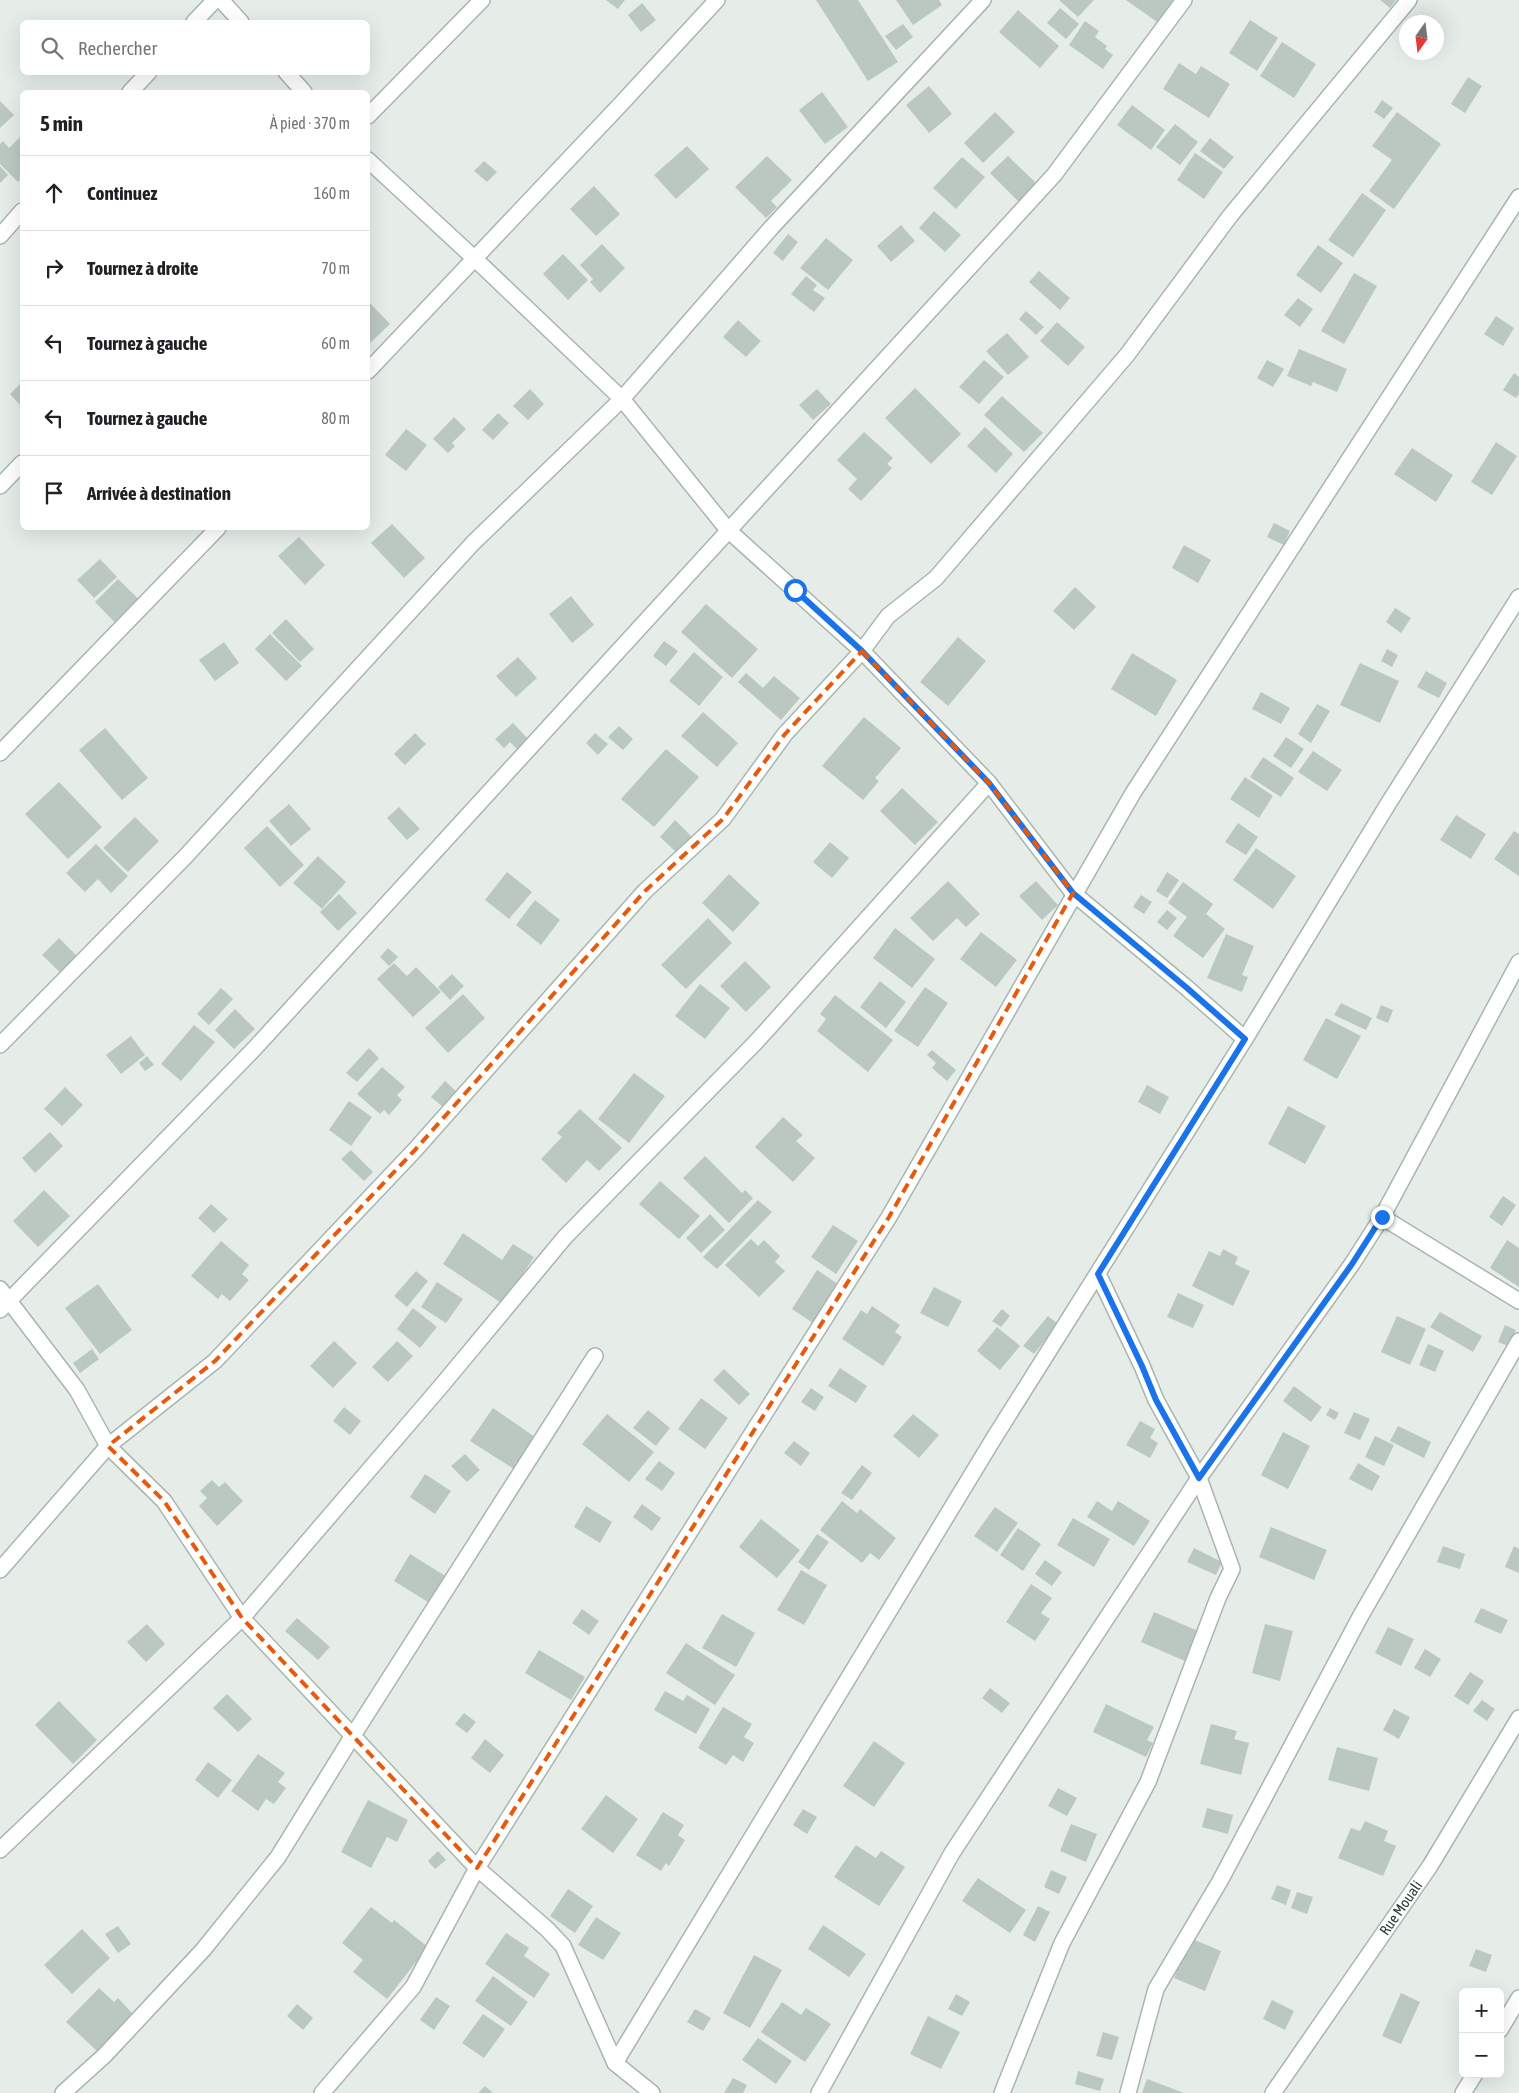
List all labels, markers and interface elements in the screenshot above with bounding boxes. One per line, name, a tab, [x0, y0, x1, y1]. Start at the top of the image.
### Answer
north arrow	[1399, 15, 1444, 60]
search box	[20, 20, 370, 75]
icon: search	[38, 34, 66, 62]
text: Rechercher	[78, 37, 157, 59]
text: 5 min	[40, 111, 83, 135]
text: À pied · 370 m	[270, 114, 350, 132]
icon: ahead	[40, 179, 68, 207]
text: Continuez	[87, 182, 157, 204]
text: 160 m	[314, 184, 350, 202]
icon: right	[40, 254, 68, 282]
text: Tournez à droite	[87, 257, 198, 279]
text: 70 m	[321, 259, 350, 277]
icon: left	[40, 329, 68, 357]
text: Tournez à gauche	[87, 332, 207, 354]
text: 60 m	[321, 334, 350, 352]
icon: left	[40, 404, 68, 432]
text: Tournez à gauche	[87, 407, 207, 429]
text: 80 m	[321, 409, 350, 427]
icon: arrive	[40, 479, 68, 507]
text: Arrivée à destination	[87, 482, 231, 504]
route start	[784, 579, 807, 602]
route end	[1371, 1206, 1394, 1229]
street label: Rue Mouali	[1376, 1877, 1425, 1938]
map controls	[1459, 1988, 1504, 2078]
button: +	[1459, 1988, 1504, 2033]
button: −	[1459, 2033, 1504, 2078]

